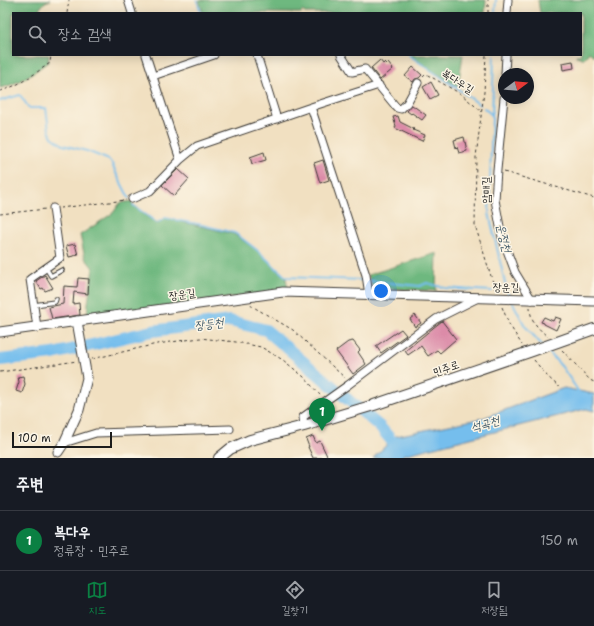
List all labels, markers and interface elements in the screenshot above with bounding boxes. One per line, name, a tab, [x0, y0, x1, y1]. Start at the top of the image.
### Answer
search box	[12, 12, 582, 56]
icon: search	[26, 23, 48, 45]
text: 장소 검색	[58, 24, 111, 44]
street label: 복다우길	[439, 65, 477, 97]
north arrow	[498, 68, 534, 104]
street label: 암매길	[479, 177, 494, 203]
water label: 운정천	[493, 222, 515, 255]
street label: 장운길	[493, 280, 520, 295]
your location	[371, 281, 391, 301]
street label: 장운길	[168, 285, 196, 304]
water label: 장등천	[194, 314, 226, 334]
street label: 민주로	[431, 357, 461, 380]
pin: 1	[309, 398, 335, 431]
water label: 석곡천	[469, 412, 502, 436]
scale bar	[12, 430, 112, 449]
text: 100 m	[18, 431, 51, 446]
text: 주변	[16, 473, 43, 495]
text: 복다우	[54, 522, 90, 542]
text: 1	[26, 532, 32, 549]
text: 150 m	[540, 532, 578, 549]
text: 정류장 · 민주로	[54, 542, 129, 559]
tab: 지도	[86, 579, 108, 618]
tab: 길찾기	[281, 579, 308, 618]
tab: 저장됨	[481, 579, 508, 618]

